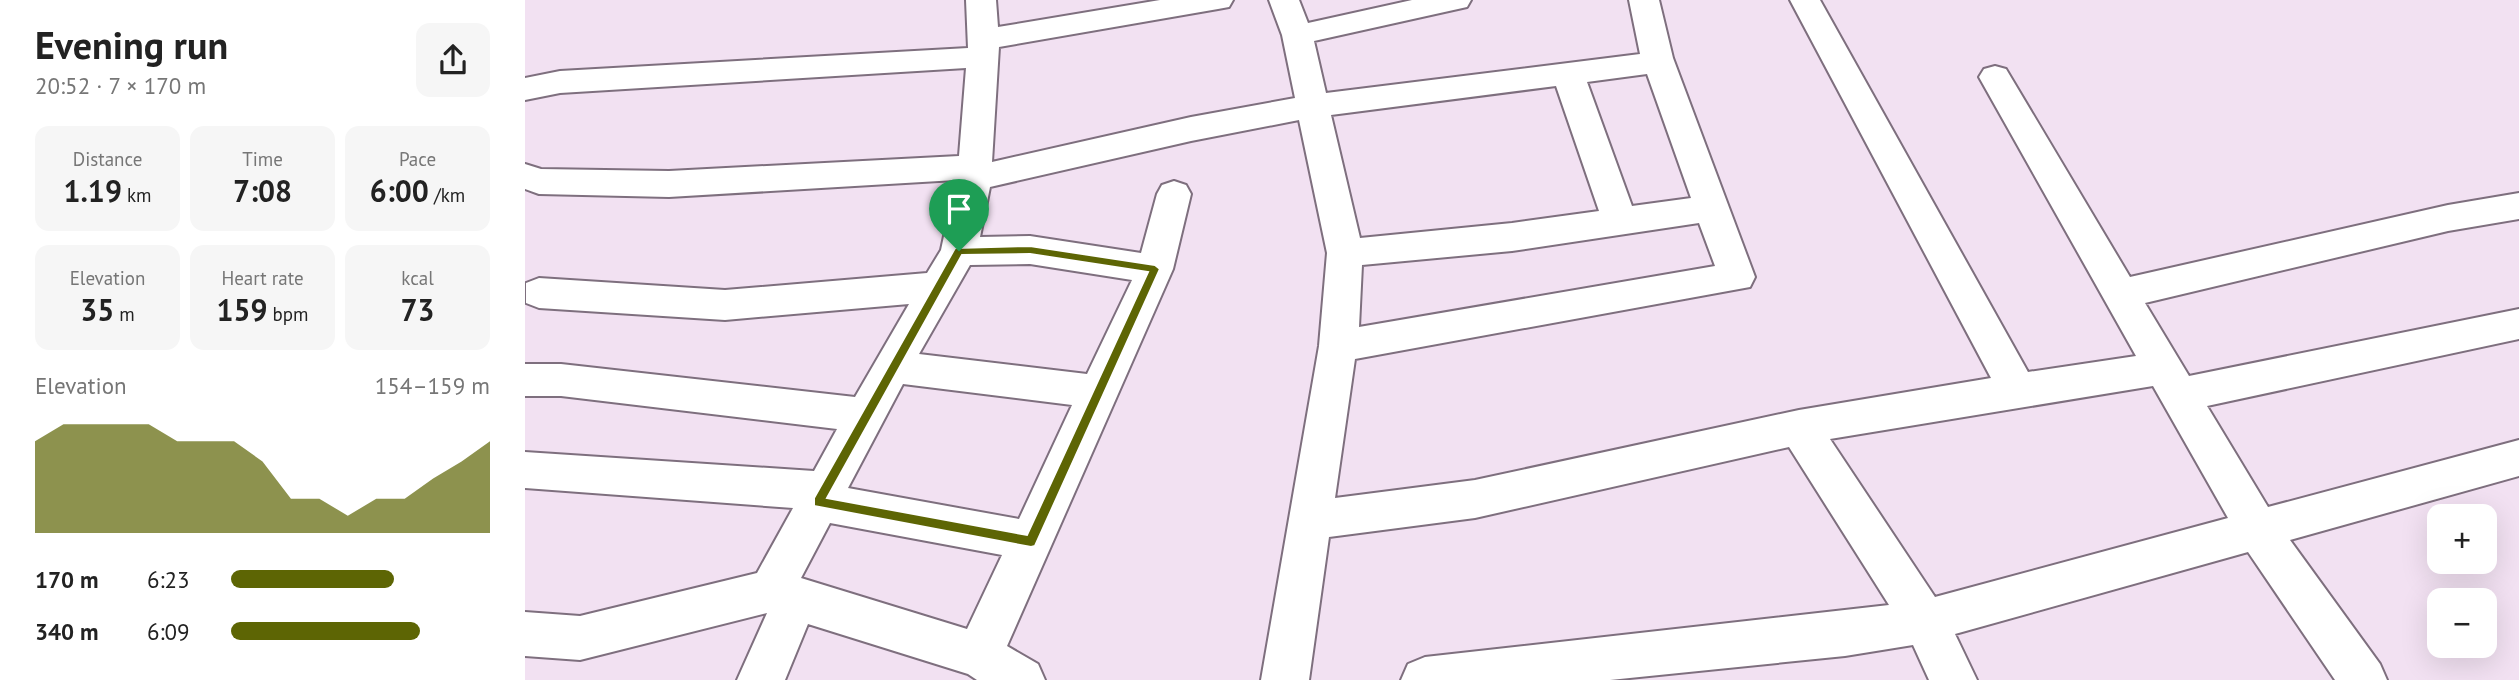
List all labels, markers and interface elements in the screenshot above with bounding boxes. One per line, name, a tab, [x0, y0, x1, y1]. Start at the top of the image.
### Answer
text: Evening run	[35, 20, 228, 69]
button: share	[416, 23, 490, 97]
text: 20:52 · 7 × 170 m	[35, 71, 206, 100]
text: Distance	[73, 147, 142, 171]
text: Time	[242, 147, 283, 171]
text: Pace	[399, 147, 436, 171]
text: 1.19	[63, 171, 122, 210]
text: 7:08	[233, 171, 292, 210]
text: 6:00	[370, 171, 429, 210]
pin	[929, 179, 989, 251]
text: km	[122, 183, 152, 207]
text: /km	[429, 183, 465, 207]
icon: arrive	[940, 190, 978, 228]
text: Elevation	[70, 266, 145, 290]
text: Heart rate	[221, 266, 304, 290]
text: kcal	[401, 266, 434, 290]
text: 35	[80, 290, 114, 329]
text: 159	[216, 290, 267, 329]
text: 73	[400, 290, 435, 329]
text: m	[114, 302, 135, 326]
text: bpm	[267, 302, 309, 326]
text: Elevation	[35, 371, 127, 400]
text: 154–159 m	[375, 371, 490, 400]
map controls	[2427, 504, 2497, 658]
button: +	[2427, 504, 2497, 574]
text: 170 m	[35, 565, 98, 594]
text: 6:23	[147, 565, 190, 594]
button: −	[2427, 588, 2497, 658]
text: 340 m	[35, 617, 98, 646]
text: 6:09	[147, 617, 190, 646]

